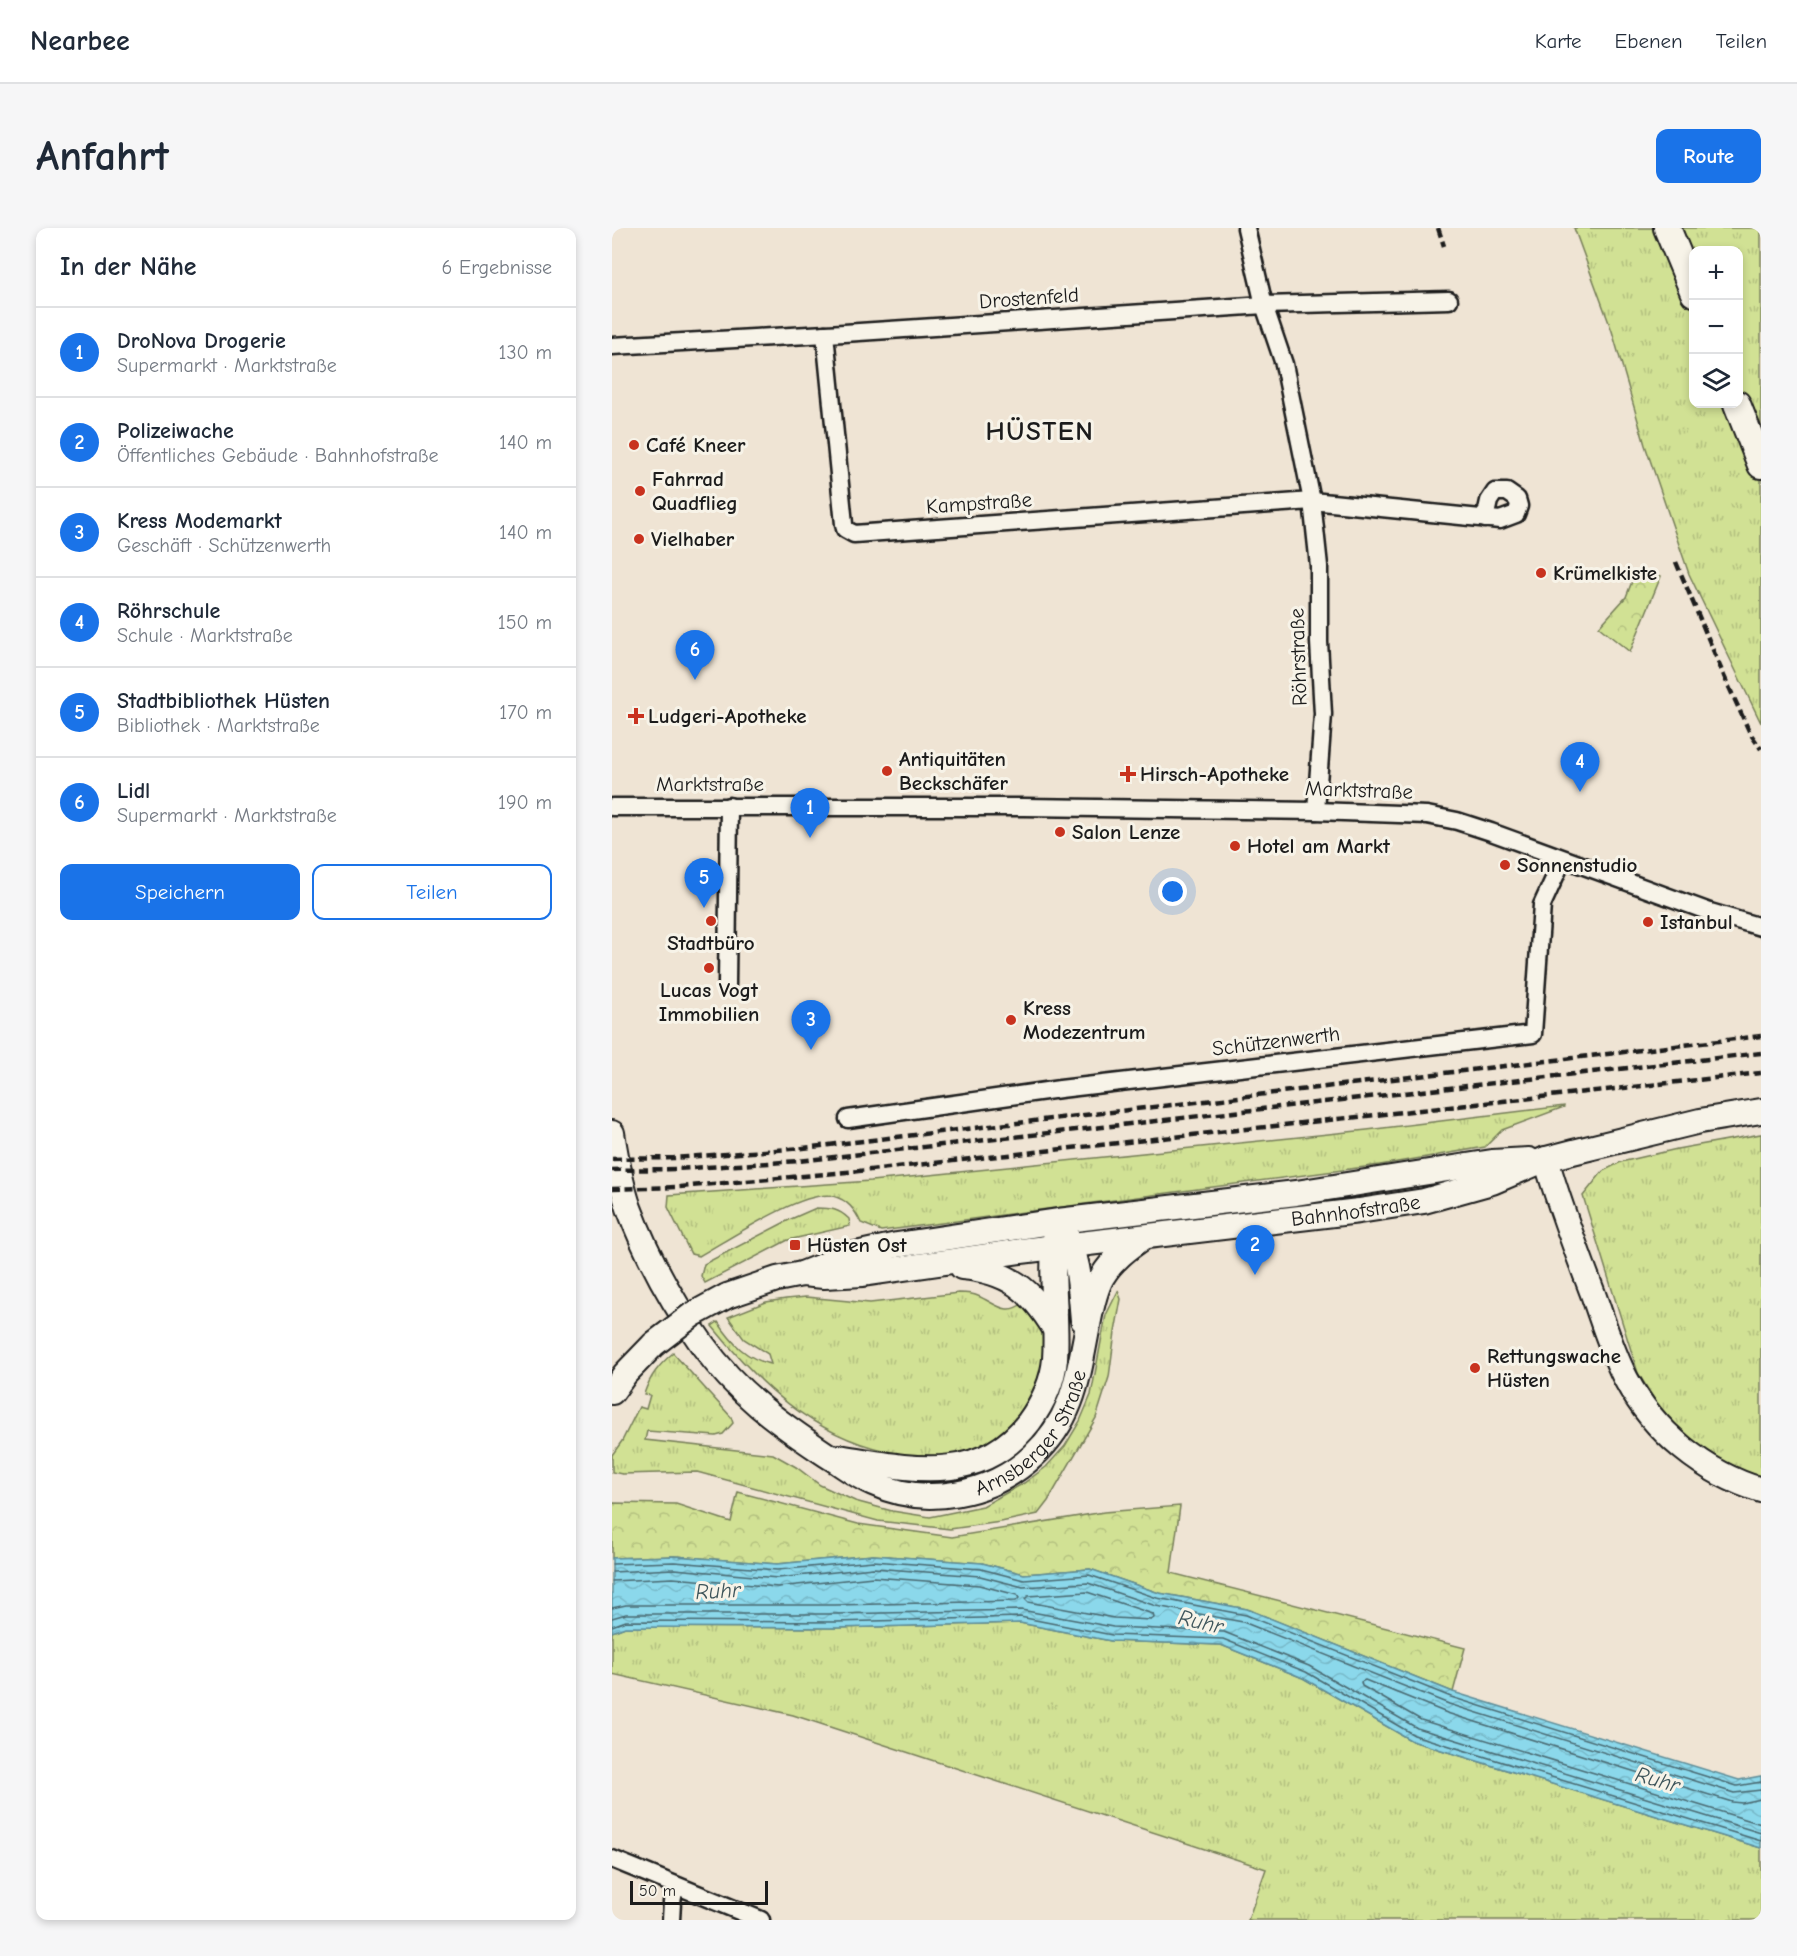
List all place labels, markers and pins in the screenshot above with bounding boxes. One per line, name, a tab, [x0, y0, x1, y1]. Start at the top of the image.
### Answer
place label: Café Kneer	[646, 433, 746, 457]
marker: Café Kneer	[627, 438, 641, 452]
place label: Fahrrad Quadflieg	[652, 467, 738, 515]
marker: Fahrrad Quadflieg	[633, 484, 647, 498]
place label: Vielhaber	[651, 527, 735, 551]
marker: Vielhaber	[632, 532, 646, 546]
place label: Krümelkiste	[1553, 561, 1657, 585]
marker: Krümelkiste	[1534, 566, 1548, 580]
pin: 6	[676, 630, 715, 680]
place label: Ludgeri-Apotheke	[648, 704, 807, 728]
marker: Ludgeri-Apotheke	[629, 709, 643, 723]
pin: 4	[1560, 742, 1600, 792]
place label: Antiquitäten Beckschäfer	[899, 747, 1008, 795]
place label: Hirsch-Apotheke	[1140, 762, 1289, 786]
marker: Antiquitäten Beckschäfer	[880, 764, 894, 778]
marker: Hirsch-Apotheke	[1121, 767, 1135, 781]
pin: 1	[790, 788, 830, 838]
place label: Salon Lenze	[1072, 820, 1180, 844]
marker: Salon Lenze	[1053, 825, 1067, 839]
place label: Hotel am Markt	[1247, 834, 1391, 858]
marker: Hotel am Markt	[1228, 839, 1242, 853]
place label: Sonnenstudio	[1517, 853, 1638, 877]
pin: 5	[684, 858, 724, 908]
marker: Sonnenstudio	[1498, 858, 1512, 872]
place label: Istanbul	[1660, 910, 1733, 934]
marker: Stadtbüro	[704, 914, 718, 928]
marker: Istanbul	[1641, 915, 1655, 929]
place label: Stadtbüro	[667, 931, 755, 955]
marker: Lucas Vogt Immobilien	[702, 961, 716, 975]
place label: Lucas Vogt Immobilien	[659, 978, 759, 1026]
place label: Kress Modezentrum	[1023, 996, 1145, 1044]
pin: 3	[792, 1000, 830, 1050]
marker: Kress Modezentrum	[1004, 1013, 1018, 1027]
pin: 2	[1236, 1226, 1274, 1275]
place label: Hüsten Ost	[807, 1233, 908, 1257]
marker: Hüsten Ost	[788, 1238, 802, 1252]
place label: Rettungswache Hüsten	[1487, 1344, 1621, 1392]
marker: Rettungswache Hüsten	[1468, 1361, 1482, 1375]

